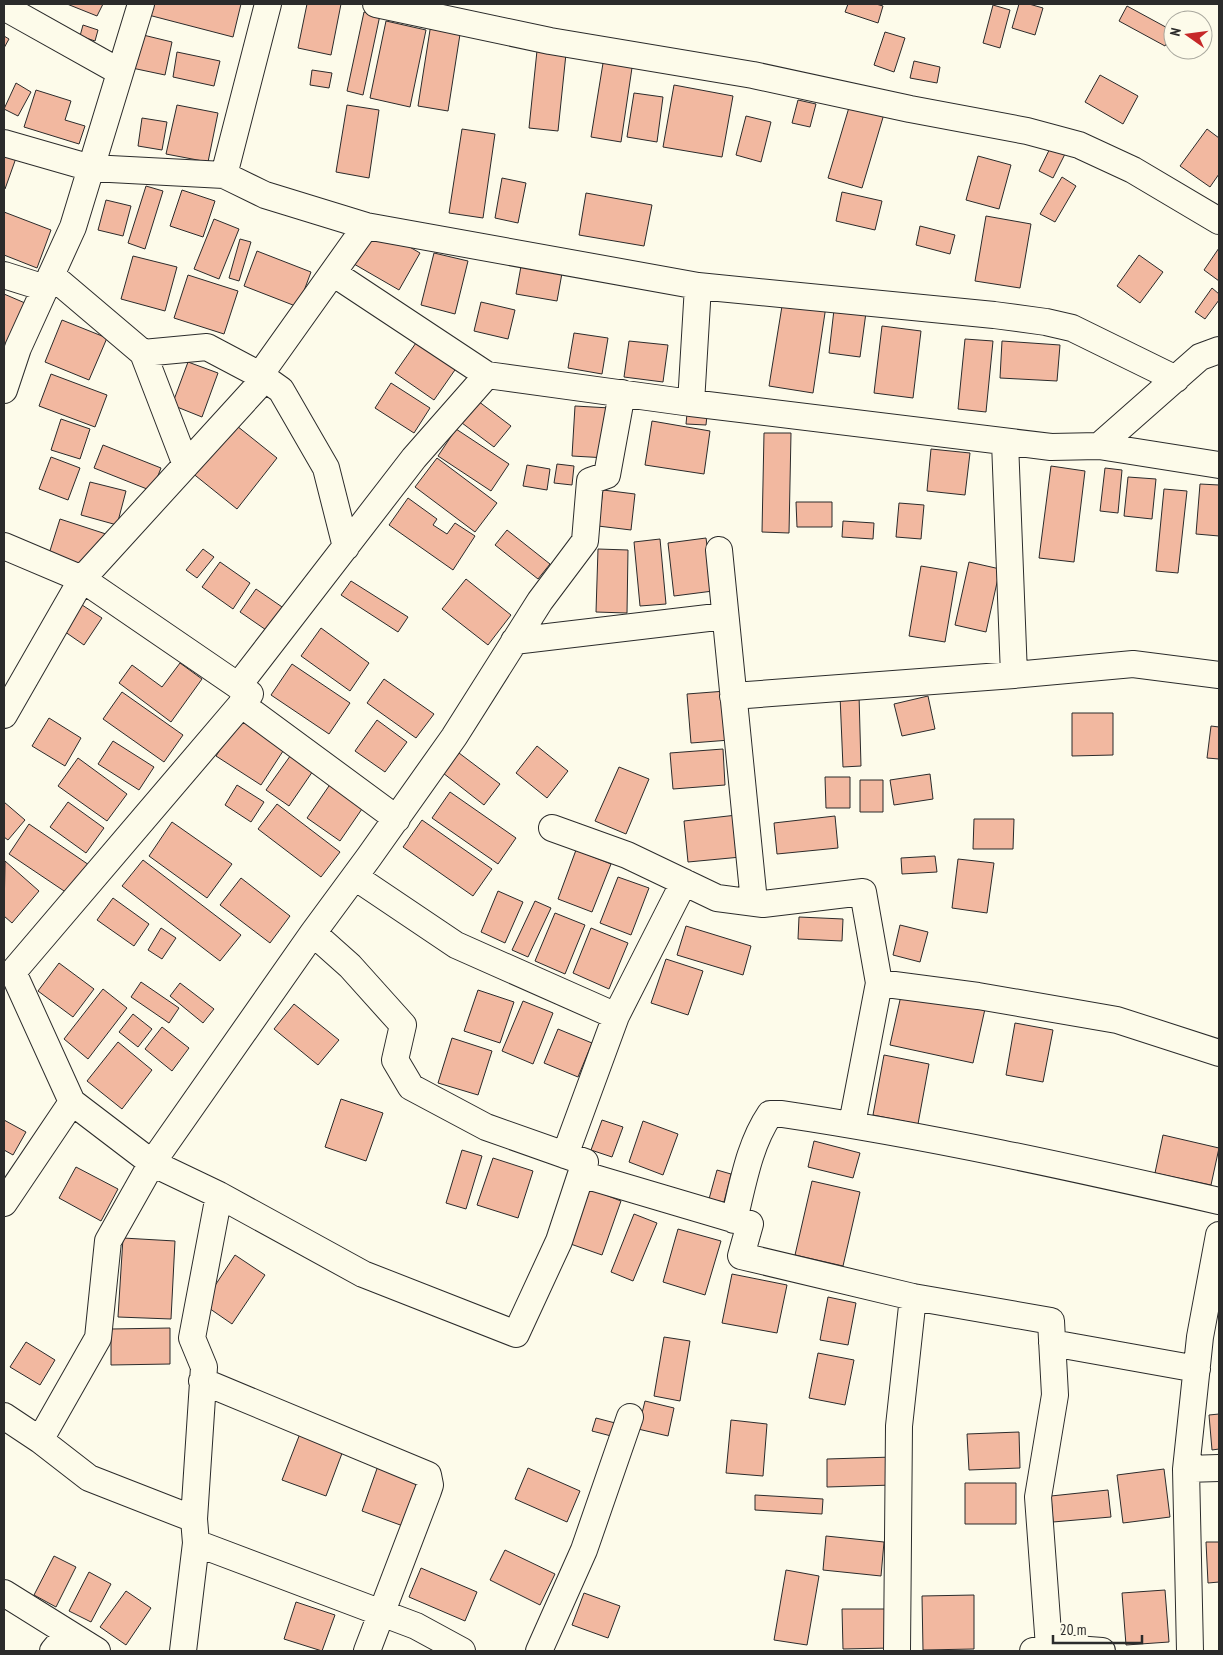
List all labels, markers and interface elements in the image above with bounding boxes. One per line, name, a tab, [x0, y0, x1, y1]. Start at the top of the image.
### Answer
north arrow	[1163, 10, 1213, 60]
text: N	[1166, 26, 1185, 38]
scale bar	[1053, 1612, 1142, 1644]
text: 20 m	[1060, 1620, 1086, 1639]

